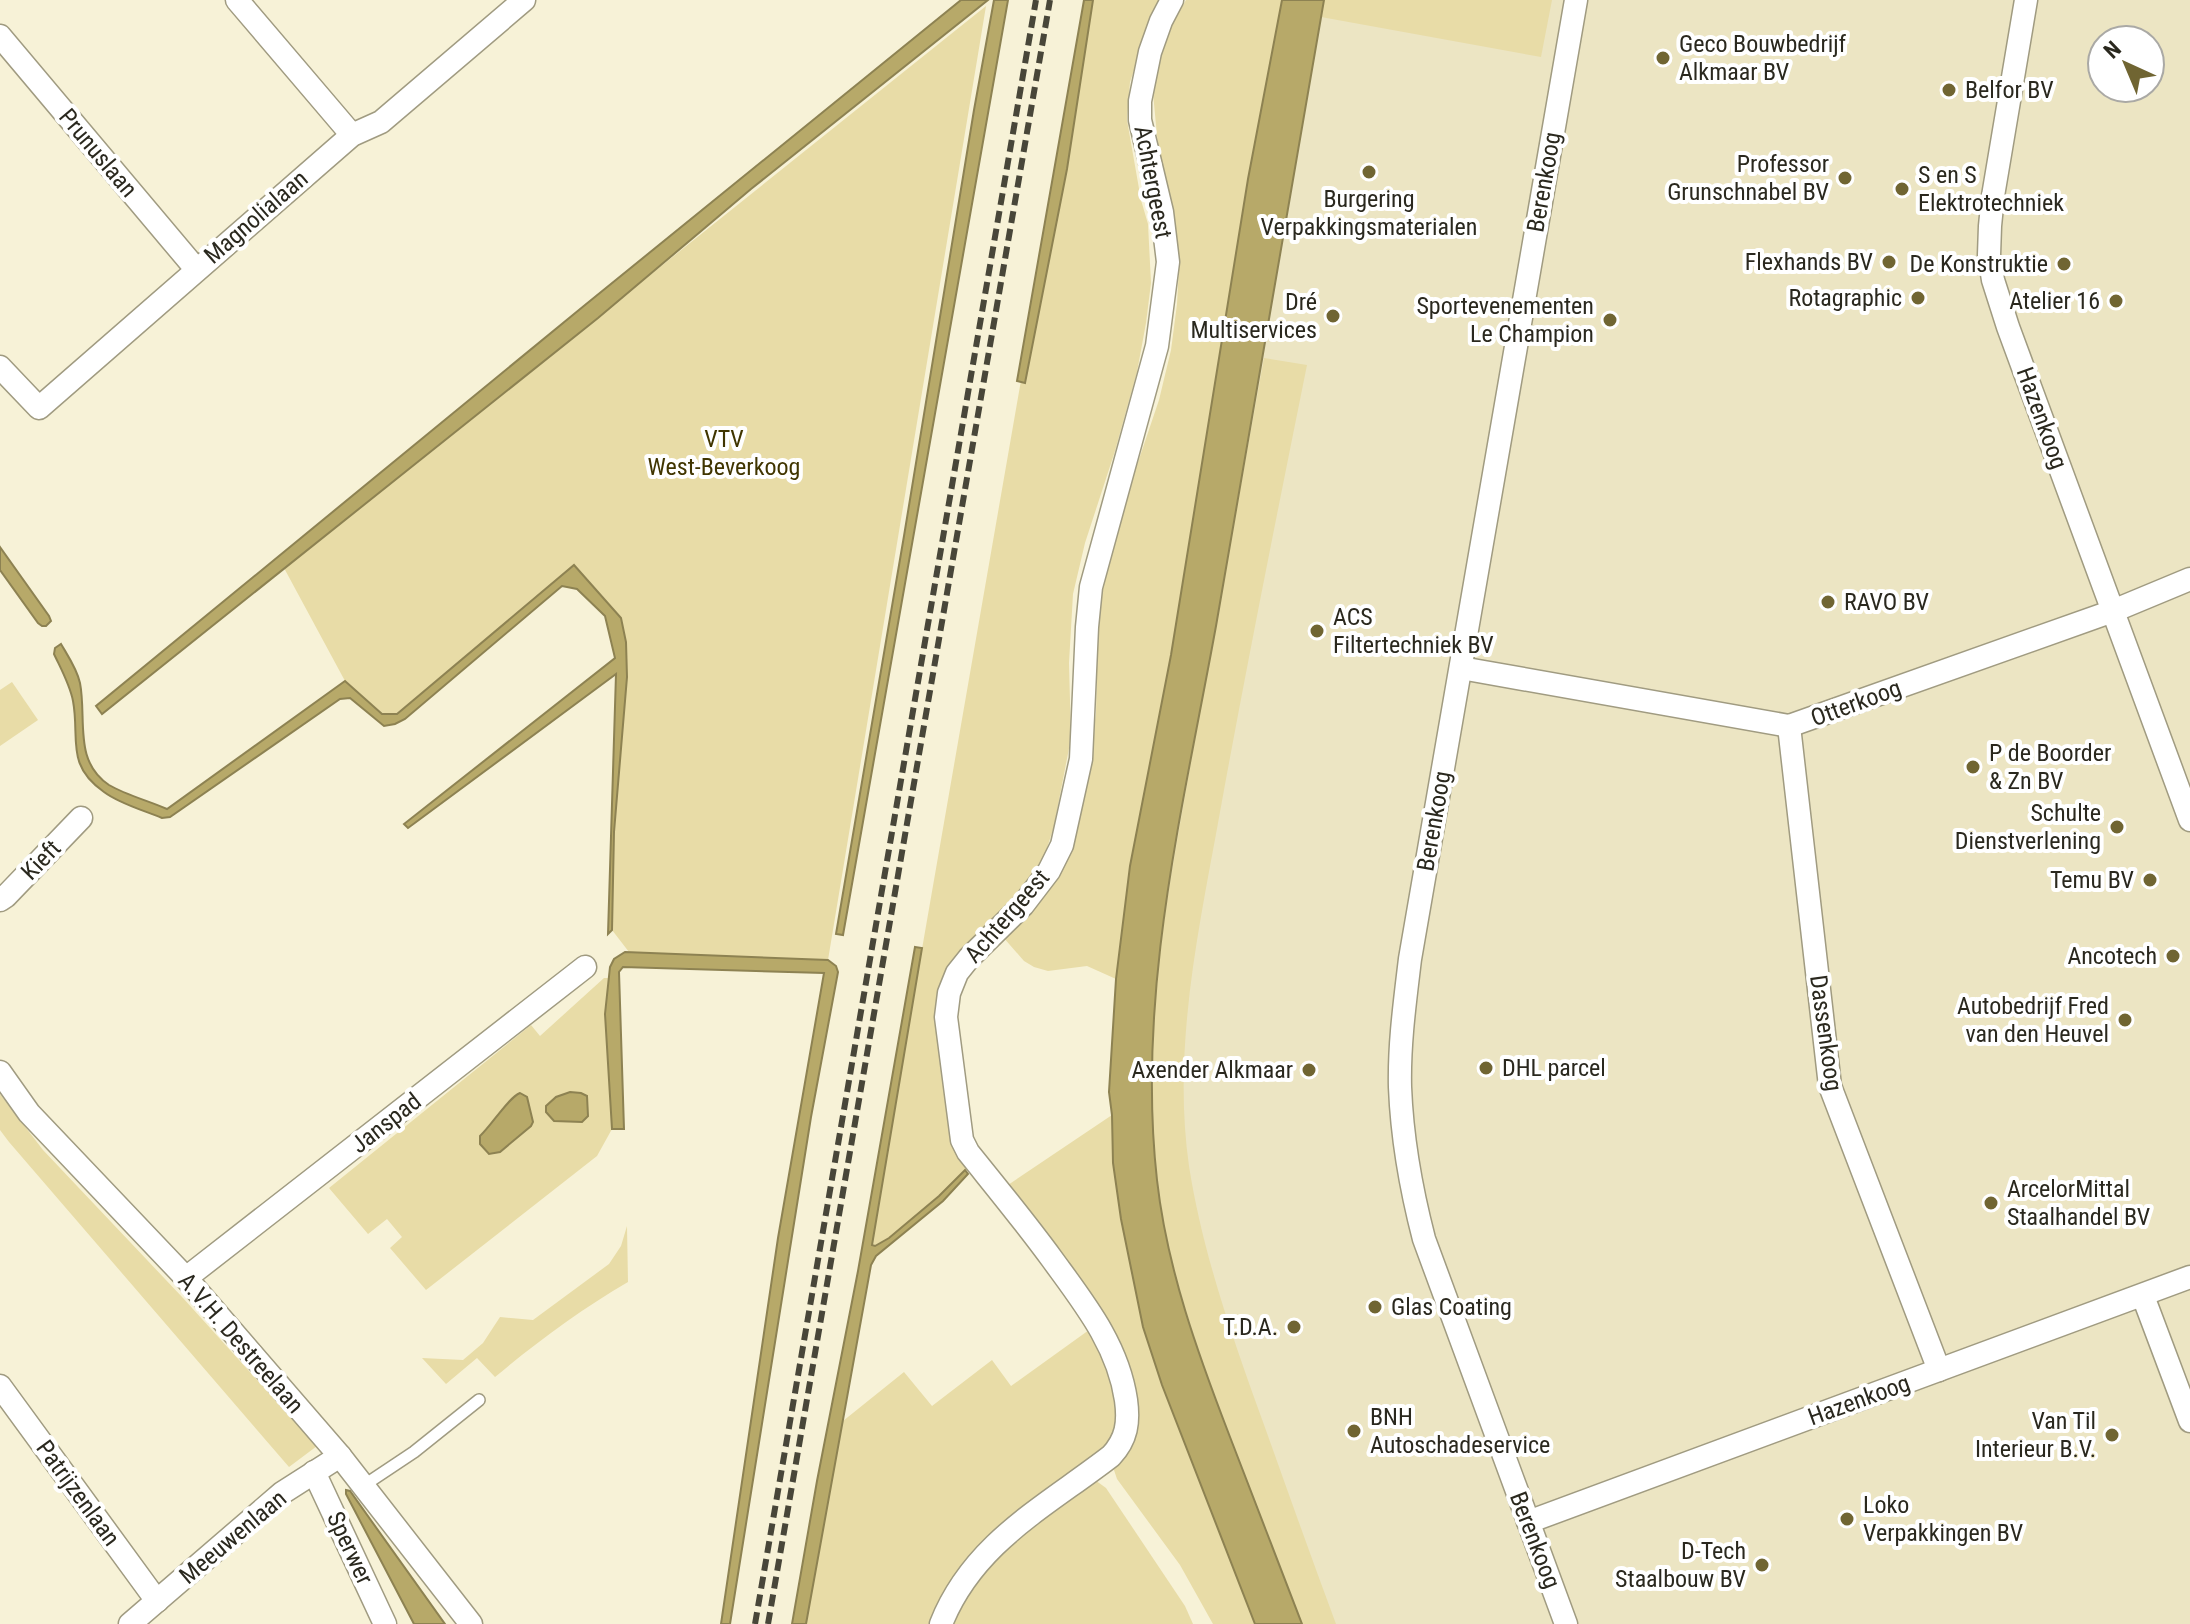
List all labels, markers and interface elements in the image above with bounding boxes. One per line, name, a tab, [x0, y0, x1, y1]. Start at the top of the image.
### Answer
north arrow	[2086, 24, 2166, 104]
place label: Geco Bouwbedrijf Alkmaar BV	[1679, 30, 1847, 86]
text: N	[2099, 36, 2126, 64]
marker: Geco Bouwbedrijf Alkmaar BV	[1654, 49, 1672, 67]
place label: Belfor BV	[1965, 76, 2054, 104]
marker: Belfor BV	[1940, 81, 1958, 99]
street label: Prunuslaan	[53, 103, 143, 203]
street label: Achtergeest	[1128, 123, 1178, 241]
street label: Berenkoog	[1521, 130, 1567, 234]
place label: Professor Grunschnabel BV	[1667, 150, 1829, 206]
place label: S en S Elektrotechniek	[1918, 161, 2064, 217]
marker: Burgering Verpakkingsmaterialen	[1360, 163, 1378, 181]
street label: Magnolialaan	[199, 165, 313, 269]
marker: Professor Grunschnabel BV	[1836, 169, 1854, 187]
marker: S en S Elektrotechniek	[1893, 180, 1911, 198]
place label: Burgering Verpakkingsmaterialen	[1261, 185, 1478, 241]
place label: Flexhands BV	[1745, 248, 1873, 276]
place label: De Konstruktie	[1909, 250, 2048, 278]
marker: Flexhands BV	[1880, 253, 1898, 271]
marker: De Konstruktie	[2055, 255, 2073, 273]
place label: Rotagraphic	[1788, 284, 1902, 312]
place label: Atelier 16	[2009, 287, 2100, 315]
place label: Dré Multiservices	[1190, 288, 1317, 344]
marker: Rotagraphic	[1909, 289, 1927, 307]
place label: Sportevenementen Le Champion	[1416, 292, 1594, 348]
marker: Atelier 16	[2107, 292, 2125, 310]
marker: Dré Multiservices	[1324, 307, 1342, 325]
marker: Sportevenementen Le Champion	[1601, 311, 1619, 329]
street label: Hazenkoog	[2011, 363, 2073, 473]
park label: VTV West-Beverkoog	[648, 425, 800, 481]
place label: RAVO BV	[1844, 588, 1929, 616]
marker: RAVO BV	[1819, 593, 1837, 611]
place label: ACS Filtertechniek BV	[1333, 603, 1494, 659]
marker: ACS Filtertechniek BV	[1308, 622, 1326, 640]
street label: Otterkoog	[1807, 674, 1905, 732]
place label: P de Boorder & Zn BV	[1989, 739, 2111, 795]
marker: P de Boorder & Zn BV	[1964, 758, 1982, 776]
street label: Berenkoog	[1411, 769, 1457, 873]
place label: Schulte Dienstverlening	[1955, 799, 2101, 855]
marker: Schulte Dienstverlening	[2108, 818, 2126, 836]
street label: Kieft	[15, 834, 67, 886]
street label: Achtergeest	[959, 864, 1055, 968]
place label: Temu BV	[2050, 866, 2134, 894]
marker: Temu BV	[2141, 871, 2159, 889]
place label: Ancotech	[2067, 942, 2157, 970]
marker: Ancotech	[2164, 947, 2182, 965]
street label: Dassenkoog	[1804, 973, 1848, 1093]
place label: Autobedrijf Fred van den Heuvel	[1957, 992, 2109, 1048]
marker: Autobedrijf Fred van den Heuvel	[2116, 1011, 2134, 1029]
place label: DHL parcel	[1502, 1054, 1606, 1082]
place label: Axender Alkmaar	[1131, 1056, 1293, 1084]
marker: DHL parcel	[1477, 1059, 1495, 1077]
marker: Axender Alkmaar	[1300, 1061, 1318, 1079]
street label: Janspad	[346, 1087, 426, 1159]
place label: ArcelorMittal Staalhandel BV	[2007, 1175, 2150, 1231]
marker: ArcelorMittal Staalhandel BV	[1982, 1194, 2000, 1212]
street label: A.V.H. Destreelaan	[172, 1267, 310, 1419]
place label: Glas Coating	[1391, 1293, 1512, 1321]
marker: Glas Coating	[1366, 1298, 1384, 1316]
place label: T.D.A.	[1223, 1313, 1278, 1341]
marker: T.D.A.	[1285, 1318, 1303, 1336]
street label: Hazenkoog	[1804, 1369, 1914, 1431]
place label: BNH Autoschadeservice	[1370, 1403, 1550, 1459]
place label: Van Til Interieur B.V.	[1975, 1407, 2096, 1463]
marker: BNH Autoschadeservice	[1345, 1422, 1363, 1440]
marker: Van Til Interieur B.V.	[2103, 1426, 2121, 1444]
street label: Patrijzenlaan	[30, 1435, 126, 1551]
street label: Meeuwenlaan	[174, 1484, 292, 1590]
street label: Berenkoog	[1504, 1488, 1566, 1592]
place label: Loko Verpakkingen BV	[1863, 1491, 2023, 1547]
street label: Sperwer	[321, 1507, 379, 1589]
marker: Loko Verpakkingen BV	[1838, 1510, 1856, 1528]
place label: D-Tech Staalbouw BV	[1615, 1537, 1746, 1593]
marker: D-Tech Staalbouw BV	[1753, 1556, 1771, 1574]

